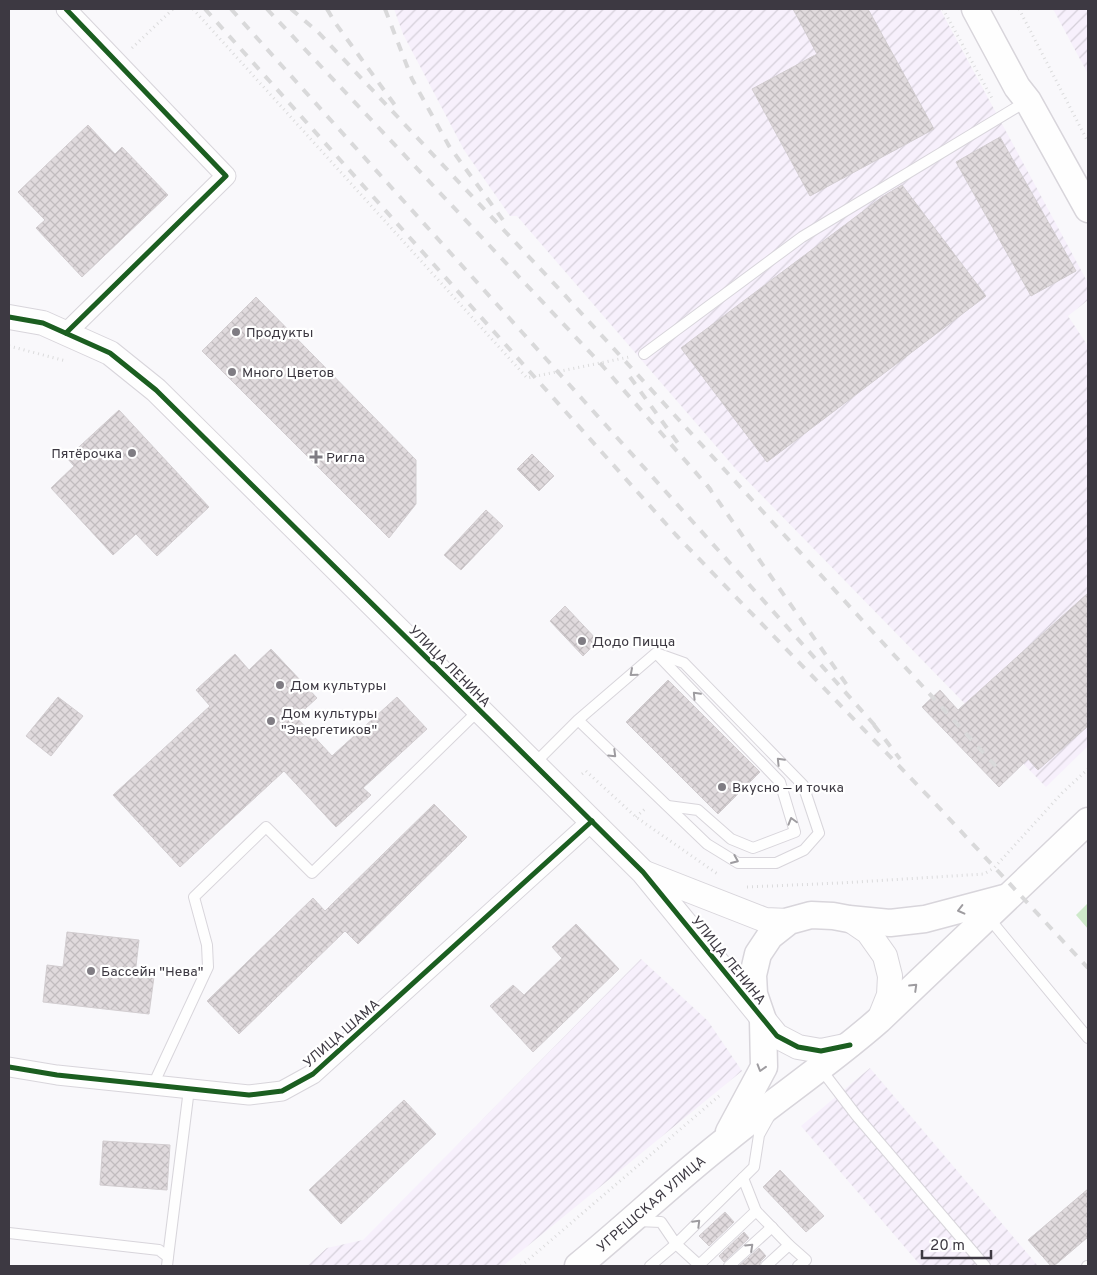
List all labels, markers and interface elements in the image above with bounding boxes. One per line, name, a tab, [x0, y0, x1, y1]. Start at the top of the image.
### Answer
place label: Продукты	[246, 325, 313, 342]
marker: Продукты	[230, 326, 242, 338]
place label: Много Цветов	[242, 365, 334, 382]
marker: Много Цветов	[226, 366, 238, 378]
place label: Пятёрочка	[51, 446, 122, 463]
marker: Пятёрочка	[126, 447, 138, 459]
place label: Ригла	[326, 450, 365, 467]
marker: Ригла	[310, 451, 322, 463]
street label: УЛИЦА ЛЕНИНА	[404, 622, 494, 712]
place label: Додо Пицца	[592, 634, 675, 651]
marker: Додо Пицца	[576, 635, 588, 647]
one-way arrow	[630, 667, 639, 675]
place label: Дом культуры	[290, 678, 386, 695]
marker: Дом культуры	[274, 679, 286, 691]
one-way arrow	[693, 691, 702, 700]
place label: Дом культуры "Энергетиков"	[281, 706, 377, 739]
marker: Дом культуры "Энергетиков"	[265, 715, 277, 727]
one-way arrow	[608, 748, 617, 757]
one-way arrow	[777, 758, 786, 767]
place label: Вкусно — и точка	[732, 780, 844, 797]
marker: Вкусно — и точка	[716, 781, 728, 793]
one-way arrow	[788, 818, 798, 826]
one-way arrow	[730, 853, 739, 864]
one-way arrow	[957, 905, 965, 915]
street label: УЛИЦА ЛЕНИНА	[687, 913, 769, 1009]
place label: Бассейн "Нева"	[101, 964, 203, 981]
marker: Бассейн "Нева"	[85, 965, 97, 977]
one-way arrow	[908, 984, 917, 993]
street label: УЛИЦА ШАМА	[300, 996, 384, 1072]
one-way arrow	[757, 1063, 767, 1072]
street label: УГРЕШСКАЯ УЛИЦА	[594, 1153, 710, 1256]
one-way arrow	[691, 1220, 700, 1229]
scale bar	[922, 1228, 991, 1260]
text: 20 m	[930, 1237, 965, 1256]
one-way arrow	[745, 1243, 754, 1252]

